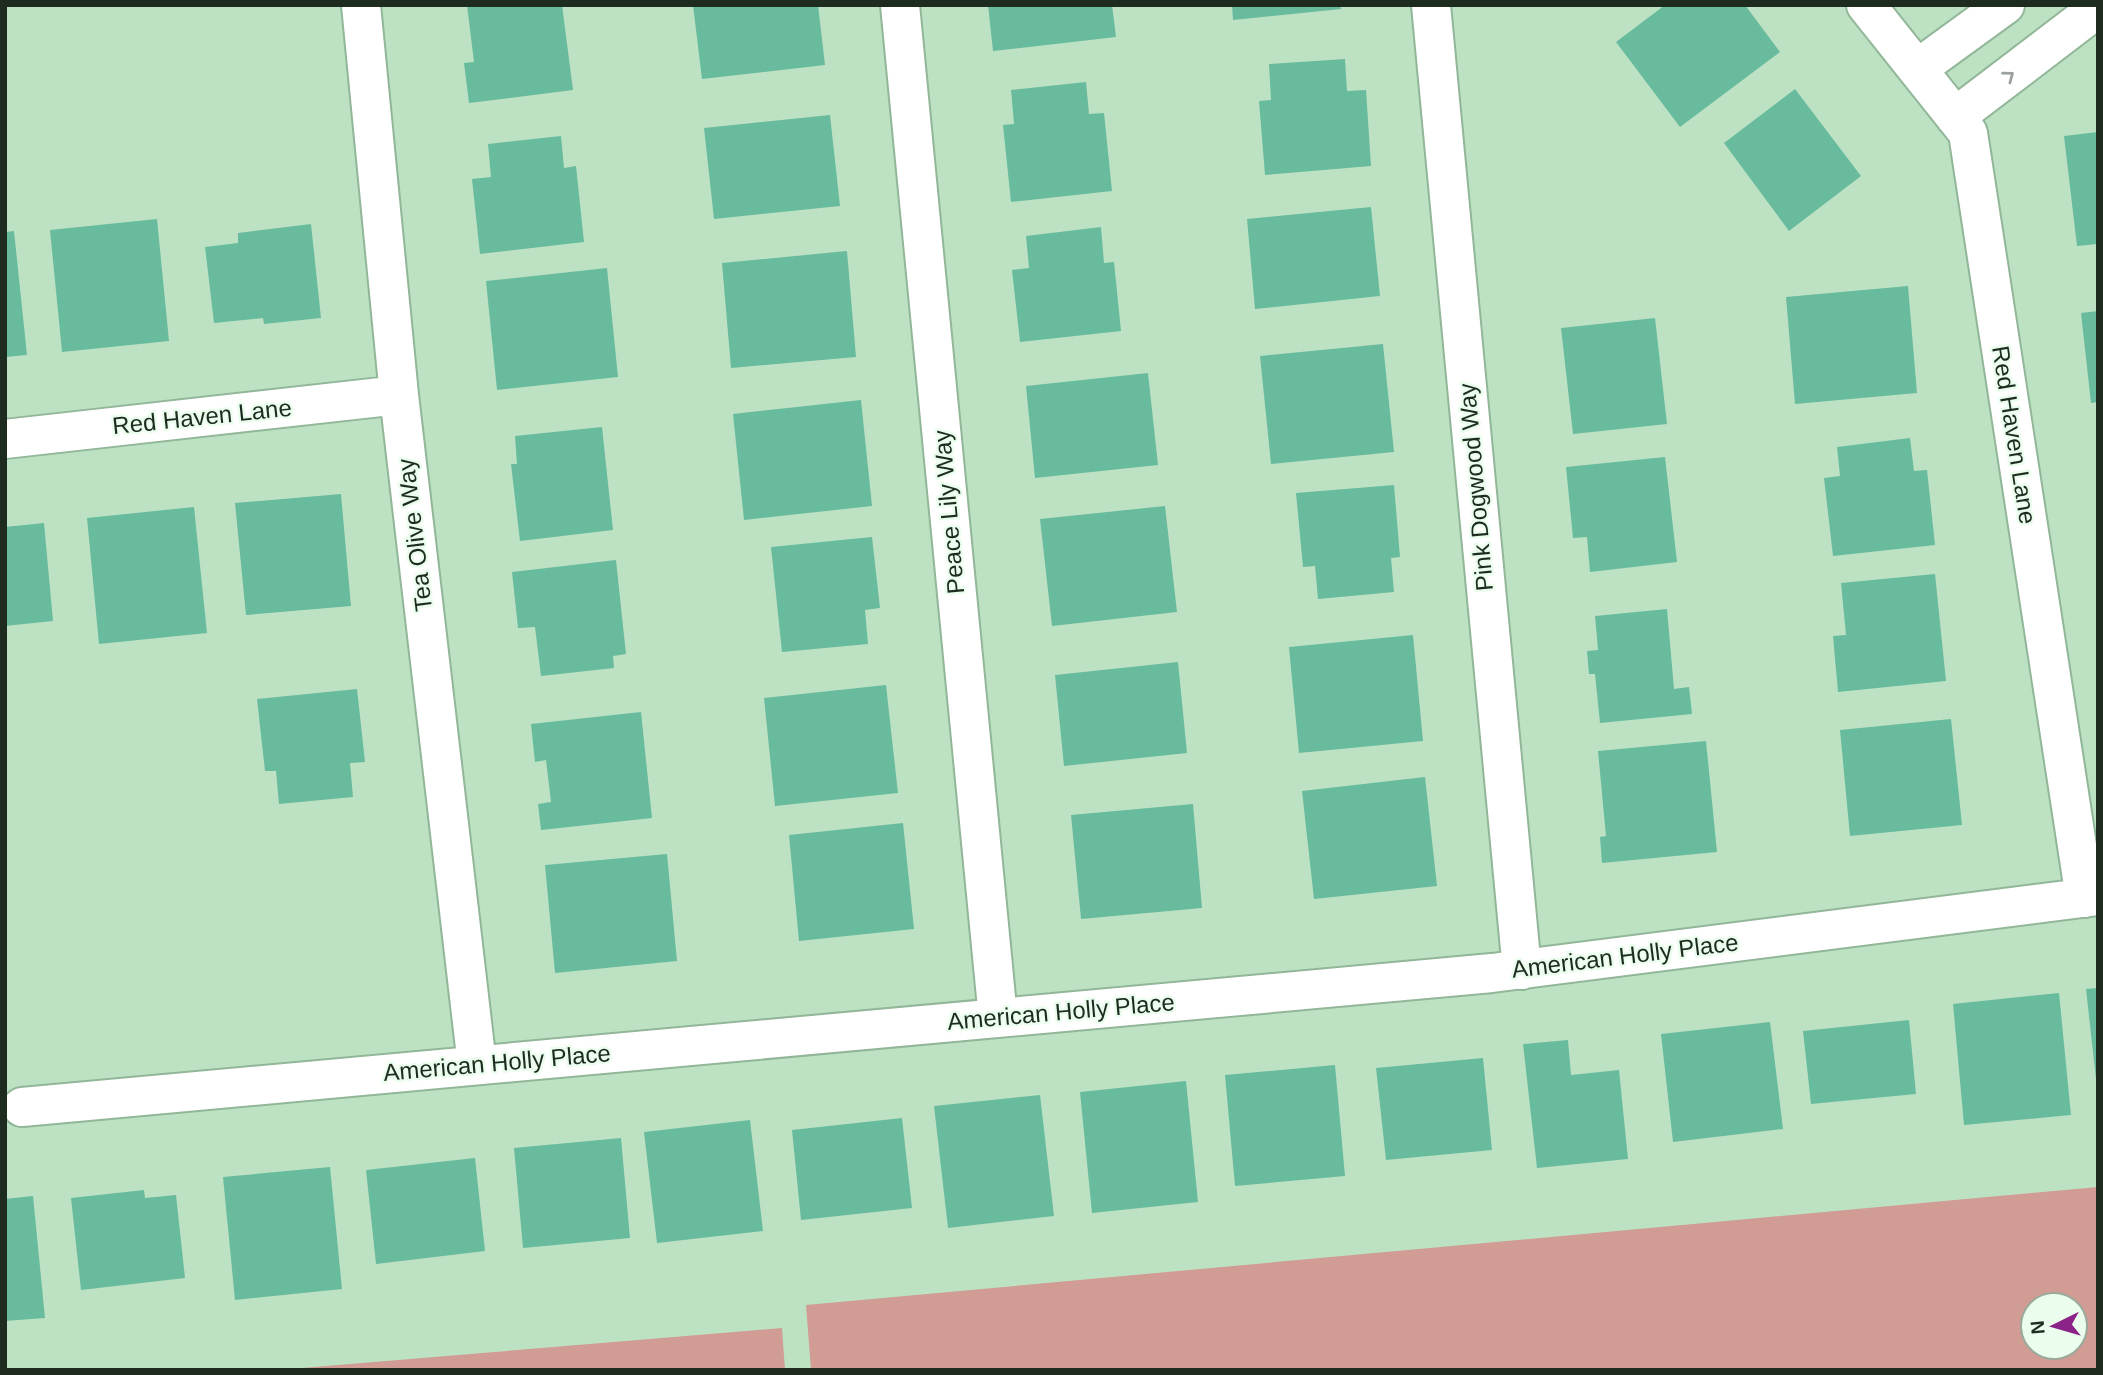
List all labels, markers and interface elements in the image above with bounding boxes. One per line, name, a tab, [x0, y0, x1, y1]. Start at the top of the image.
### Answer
one-way arrow	[2001, 71, 2013, 84]
street label: Red Haven Lane	[1987, 344, 2042, 526]
street label: Pink Dogwood Way	[1453, 382, 1498, 592]
street label: Red Haven Lane	[111, 394, 293, 439]
street label: Peace Lily Way	[928, 429, 969, 595]
street label: Tea Olive Way	[392, 457, 437, 613]
street label: American Holly Place	[1510, 928, 1740, 983]
street label: American Holly Place	[946, 988, 1176, 1035]
street label: American Holly Place	[382, 1039, 612, 1086]
north arrow	[2019, 1291, 2089, 1361]
text: N	[2027, 1320, 2049, 1335]

